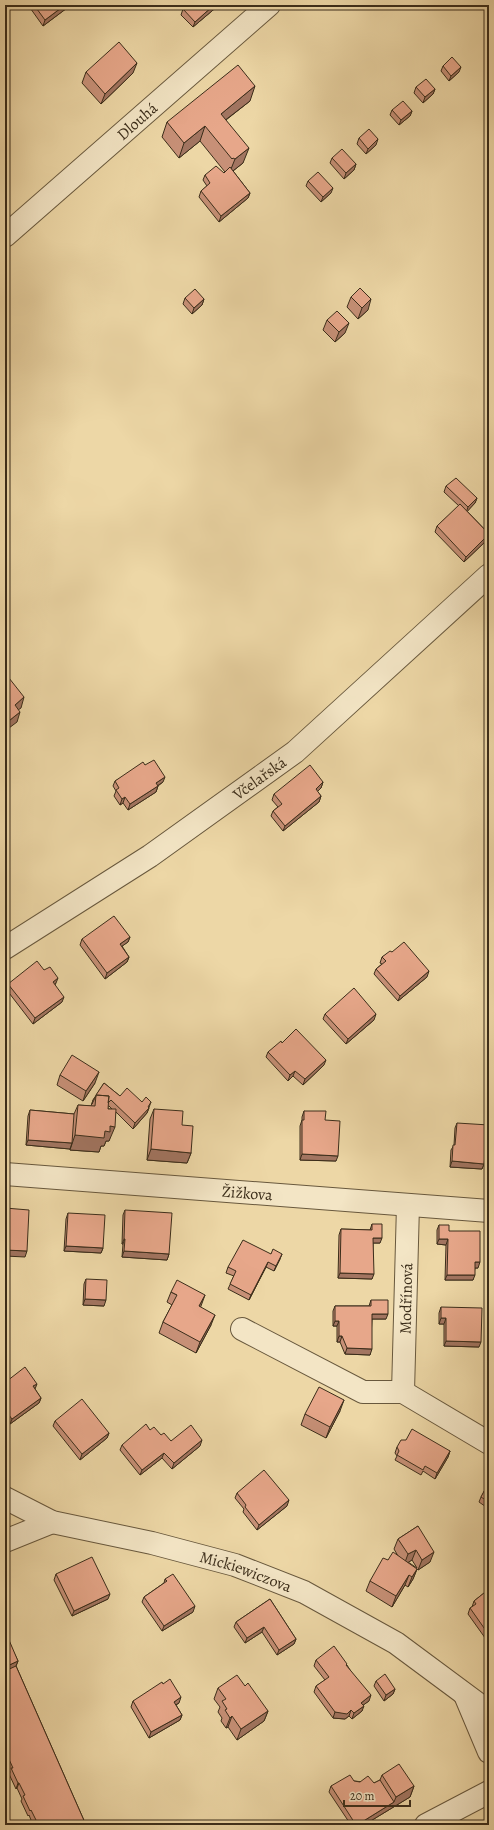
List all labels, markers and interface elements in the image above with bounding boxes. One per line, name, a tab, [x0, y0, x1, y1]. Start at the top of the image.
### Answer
street label: Dlouhá	[112, 97, 163, 146]
street label: Včelařská	[228, 751, 291, 806]
street label: Žižkova	[221, 1181, 274, 1206]
street label: Modřínová	[395, 1262, 418, 1334]
street label: Mickiewiczova	[197, 1546, 295, 1598]
scale bar	[344, 1782, 410, 1808]
text: 20 m	[350, 1788, 374, 1804]

